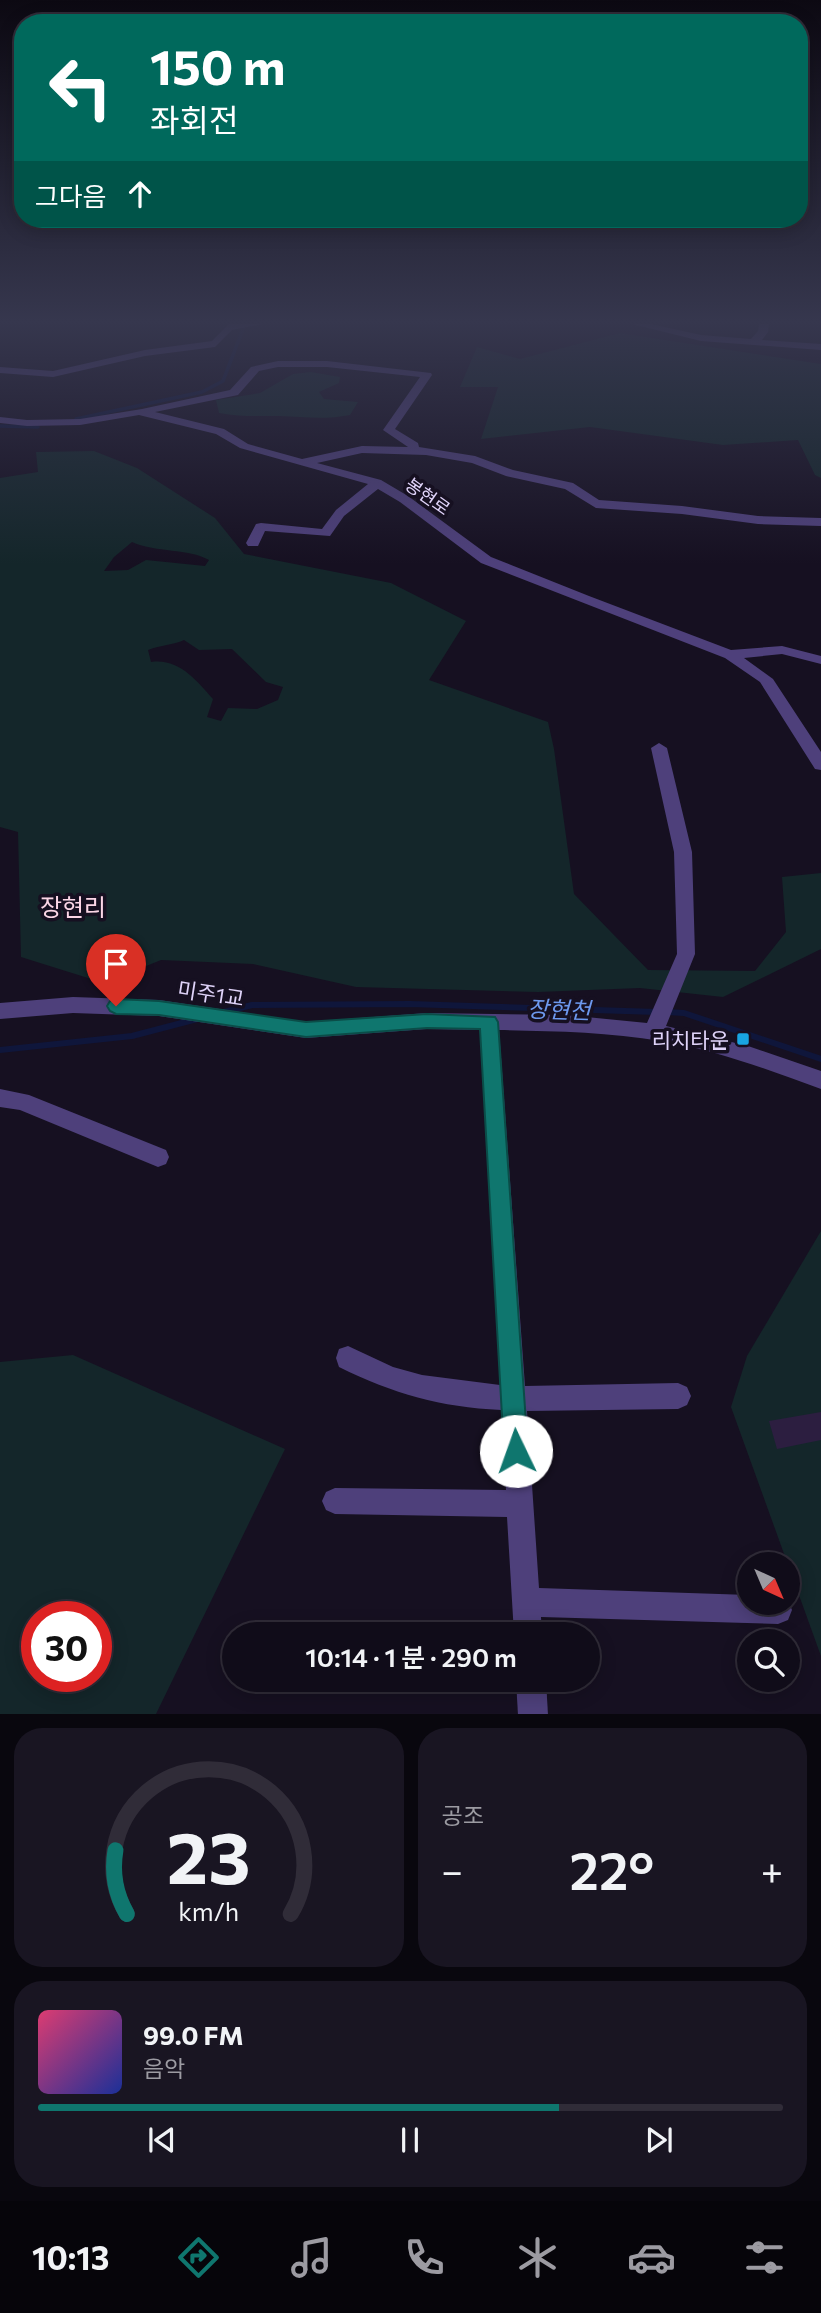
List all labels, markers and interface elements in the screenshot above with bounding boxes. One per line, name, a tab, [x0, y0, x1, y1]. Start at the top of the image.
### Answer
text: 150 m	[150, 35, 285, 95]
icon: left	[35, 42, 126, 133]
text: 좌회전	[150, 99, 238, 139]
icon: ahead	[121, 175, 159, 213]
text: 그다음	[35, 180, 107, 211]
street label: 봉현로	[401, 473, 455, 519]
district label: 장현리	[40, 892, 106, 921]
pin	[86, 934, 146, 1006]
icon: arrive	[97, 945, 135, 983]
street label: 미주1교	[176, 975, 246, 1011]
water label: 장현천	[527, 994, 594, 1024]
place label: 리치타운	[652, 1027, 729, 1052]
marker: 리치타운	[735, 1031, 751, 1047]
position arrow	[479, 1414, 553, 1488]
north arrow	[737, 1552, 800, 1615]
map controls	[737, 1552, 800, 1692]
speed limit sign: 30	[21, 1601, 112, 1692]
button: search	[737, 1629, 800, 1692]
text: 10:14 · 1 분 · 290 m	[305, 1641, 517, 1672]
text: 공조	[442, 1801, 484, 1829]
text: 23	[167, 1810, 251, 1899]
text: 22°	[570, 1837, 654, 1901]
text: −	[442, 1846, 463, 1893]
text: +	[761, 1846, 783, 1893]
text: km/h	[178, 1895, 239, 1925]
text: 99.0 FM	[143, 2019, 244, 2050]
text: 음악	[143, 2054, 185, 2082]
icon: previous	[143, 2121, 181, 2159]
icon: pause	[391, 2121, 429, 2159]
icon: next	[640, 2121, 678, 2159]
icon: directions	[174, 2233, 223, 2282]
icon: music	[287, 2233, 336, 2282]
icon: phone	[400, 2233, 449, 2282]
icon: climate	[513, 2233, 562, 2282]
icon: car	[627, 2233, 676, 2282]
icon: filters	[740, 2233, 789, 2282]
text: 10:13	[32, 2237, 109, 2277]

